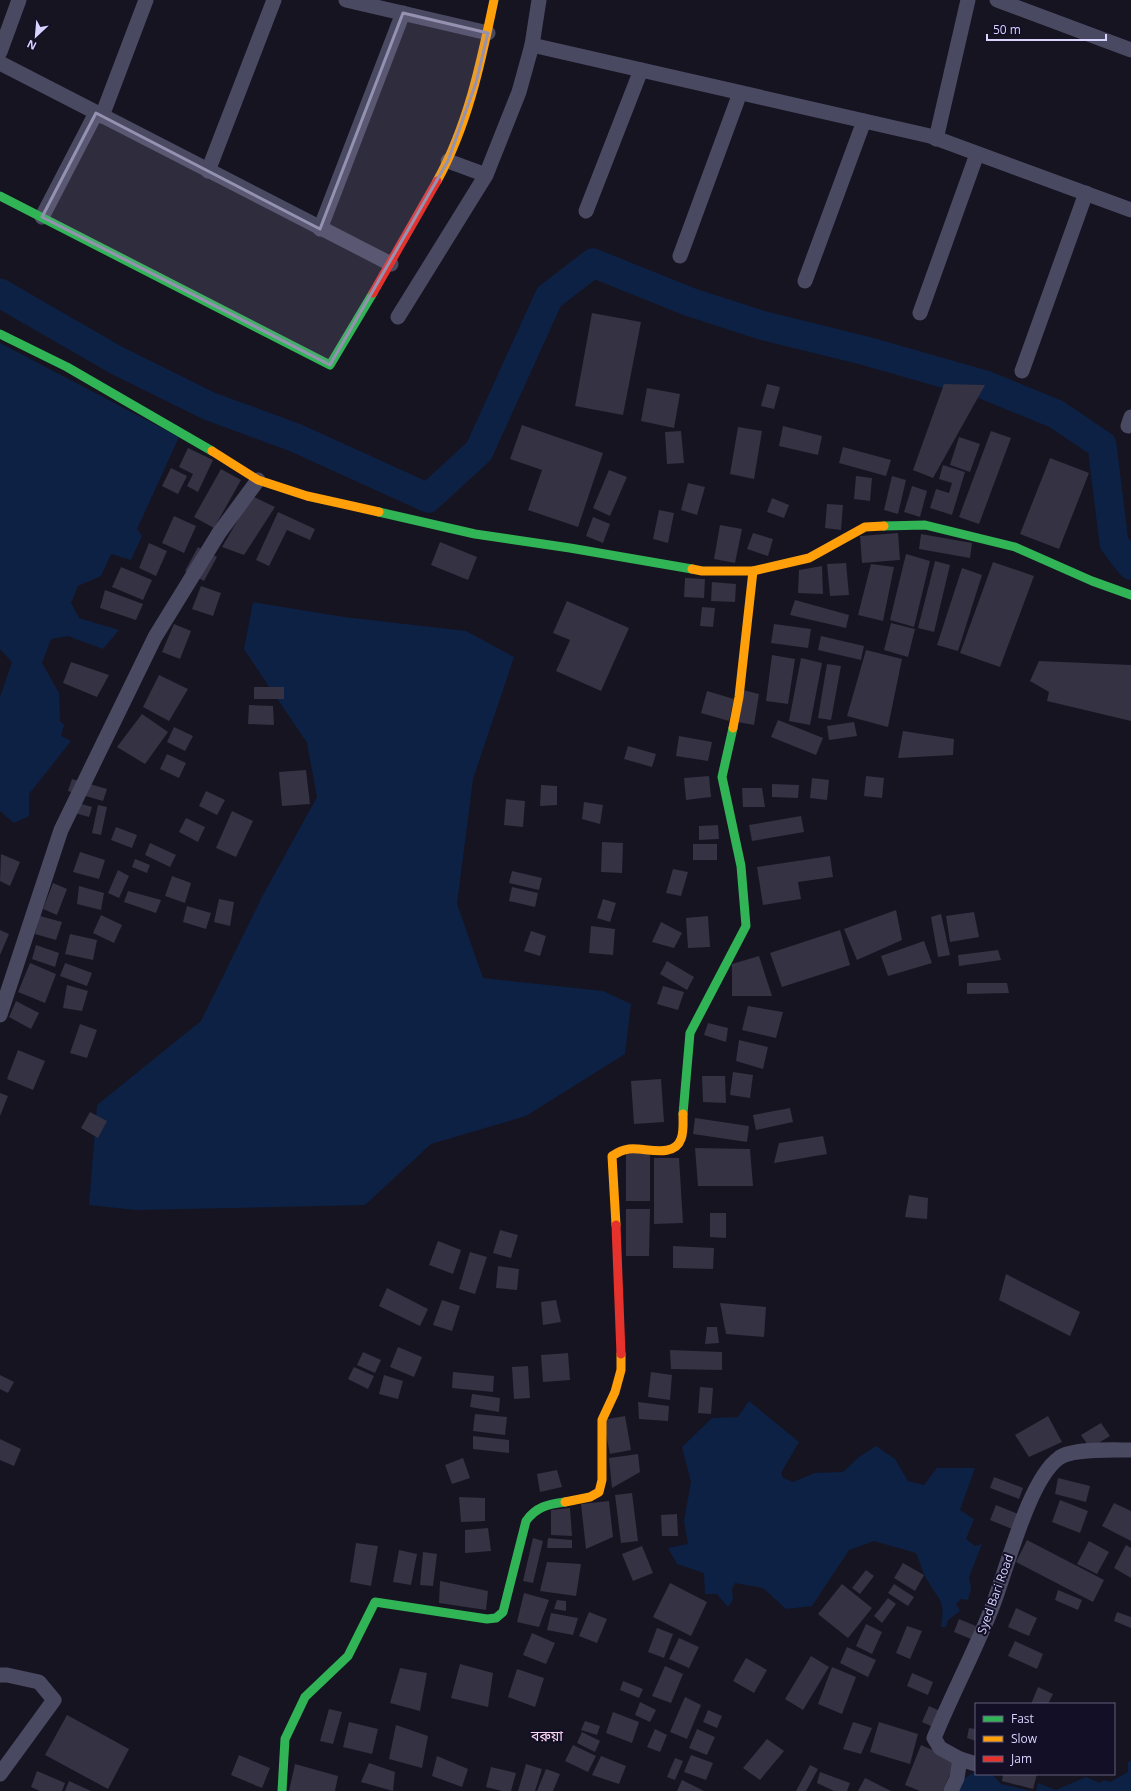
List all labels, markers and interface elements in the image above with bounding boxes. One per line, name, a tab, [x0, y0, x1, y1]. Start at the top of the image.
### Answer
north arrow	[16, 16, 56, 56]
scale bar	[987, 16, 1106, 42]
text: 50 m	[993, 21, 1021, 38]
text: N	[24, 37, 39, 54]
street label: Syed Bari Road	[973, 1552, 1017, 1636]
legend	[975, 1703, 1115, 1775]
text: Fast	[1011, 1710, 1034, 1727]
district label: বরুয়া	[530, 1726, 563, 1745]
text: Slow	[1011, 1730, 1038, 1747]
text: Jam	[1010, 1750, 1032, 1767]

